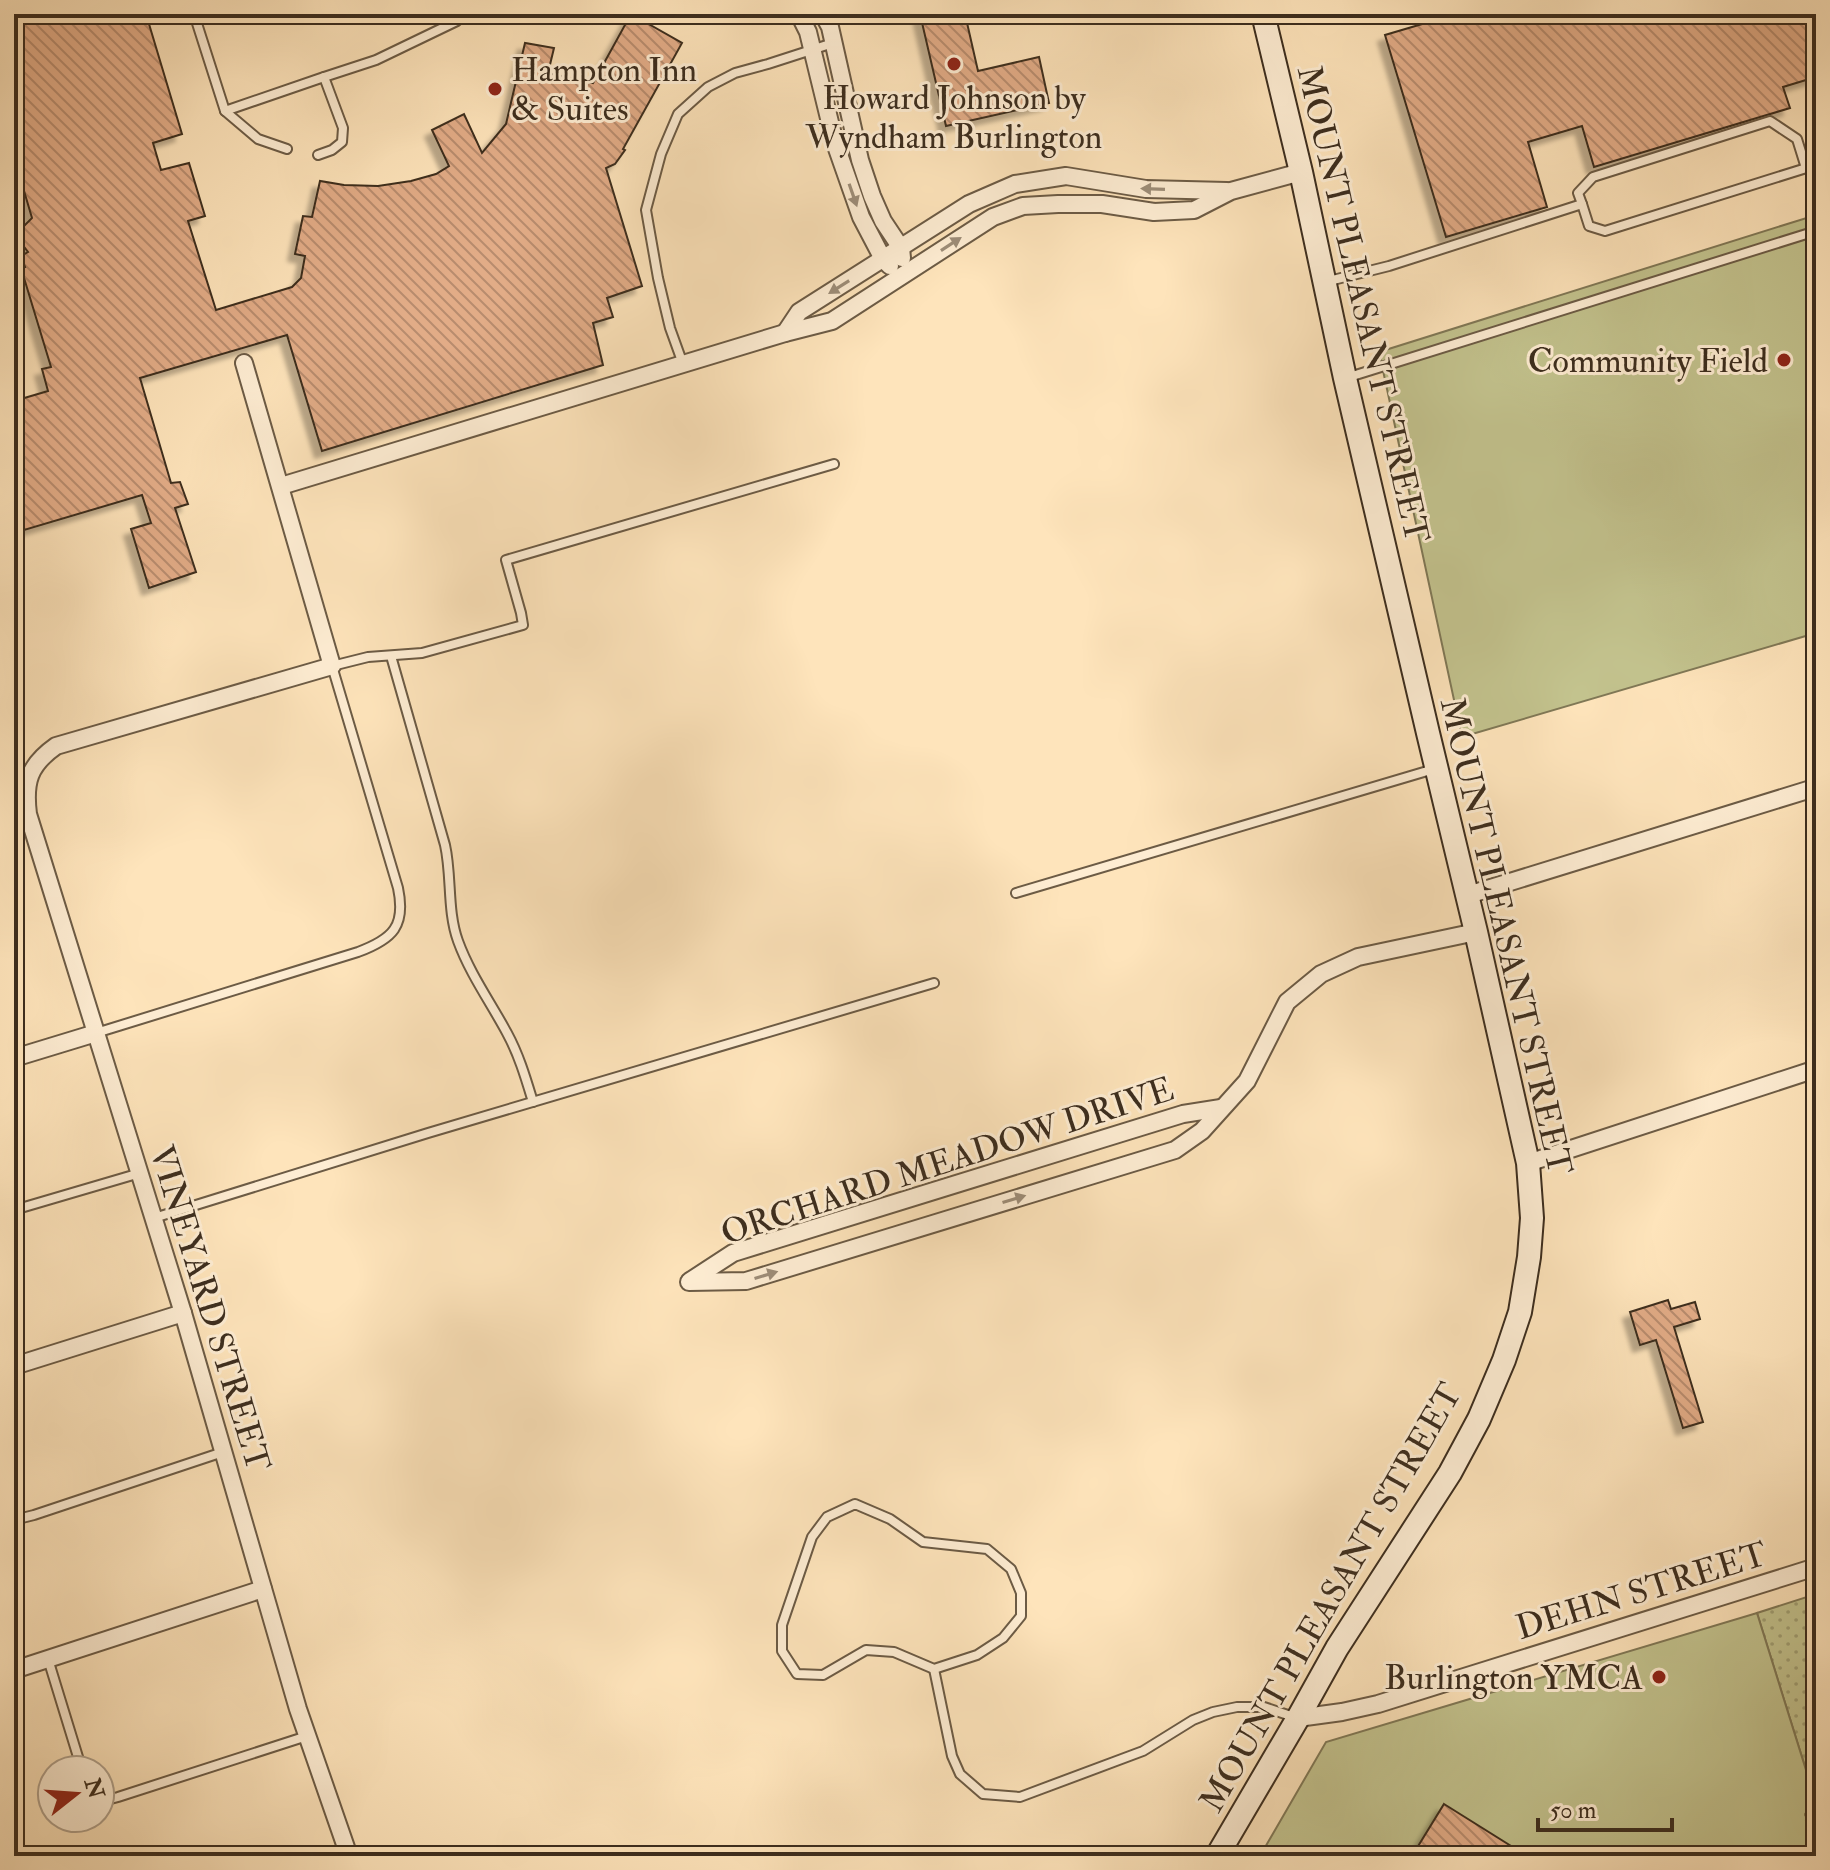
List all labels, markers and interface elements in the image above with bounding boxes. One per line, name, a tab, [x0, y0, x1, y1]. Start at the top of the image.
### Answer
place label: Hampton Inn & Suites	[511, 49, 697, 131]
marker: Howard Johnson by Wyndham Burlington	[945, 55, 963, 73]
street label: MOUNT PLEASANT STREET	[1287, 62, 1438, 547]
place label: Howard Johnson by Wyndham Burlington	[805, 77, 1102, 159]
marker: Hampton Inn & Suites	[486, 80, 504, 98]
one-way arrow	[1140, 182, 1165, 195]
one-way arrow	[848, 184, 860, 208]
one-way arrow	[941, 237, 962, 252]
one-way arrow	[828, 279, 850, 293]
place label: Community Field	[1528, 340, 1768, 383]
marker: Community Field	[1775, 351, 1793, 369]
street label: MOUNT PLEASANT STREET	[1430, 694, 1581, 1179]
street label: ORCHARD MEADOW DRIVE	[716, 1068, 1179, 1255]
street label: VINEYARD STREET	[140, 1140, 280, 1477]
one-way arrow	[1003, 1192, 1027, 1205]
one-way arrow	[754, 1268, 778, 1281]
street label: MOUNT PLEASANT STREET	[1191, 1376, 1472, 1820]
street label: DEHN STREET	[1511, 1533, 1772, 1650]
place label: Burlington YMCA	[1384, 1657, 1643, 1700]
marker: Burlington YMCA	[1650, 1668, 1668, 1686]
north arrow	[36, 1754, 116, 1834]
text: N	[78, 1774, 111, 1802]
scale bar	[1538, 1782, 1672, 1832]
text: 50 m	[1550, 1795, 1597, 1826]

